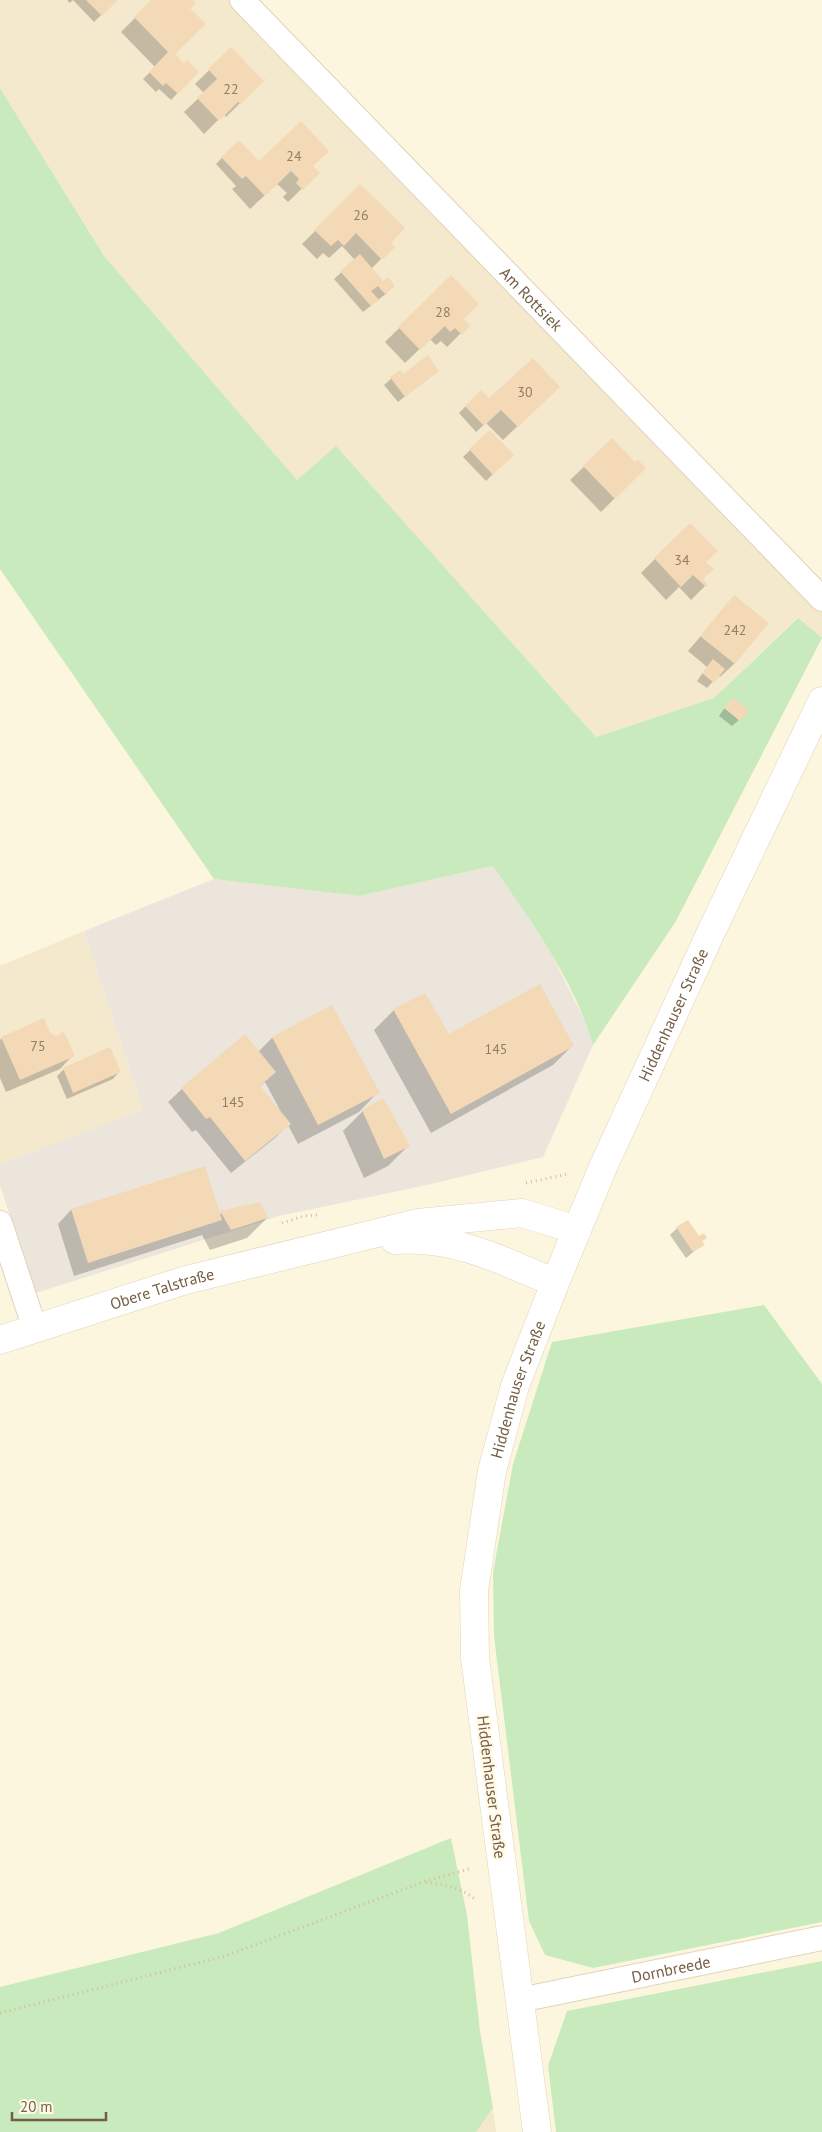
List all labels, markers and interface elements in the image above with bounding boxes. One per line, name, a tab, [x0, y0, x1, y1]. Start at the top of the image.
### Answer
house number: 22	[223, 80, 239, 98]
house number: 24	[286, 147, 302, 165]
house number: 26	[353, 206, 369, 224]
street label: Am Rottsiek	[496, 263, 567, 335]
house number: 28	[435, 303, 451, 321]
house number: 30	[517, 383, 533, 401]
house number: 34	[674, 551, 690, 569]
house number: 242	[724, 621, 746, 639]
street label: Hiddenhauser Straße	[634, 945, 712, 1084]
house number: 75	[30, 1037, 46, 1055]
house number: 145	[485, 1040, 507, 1058]
house number: 145	[222, 1093, 244, 1111]
street label: Obere Talstraße	[107, 1263, 216, 1314]
street label: Hiddenhauser Straße	[486, 1317, 550, 1461]
street label: Hiddenhauser Straße	[473, 1714, 511, 1860]
street label: Dornbreede	[630, 1951, 712, 1987]
scale bar	[12, 2090, 106, 2122]
text: 20 m	[20, 2097, 53, 2116]

